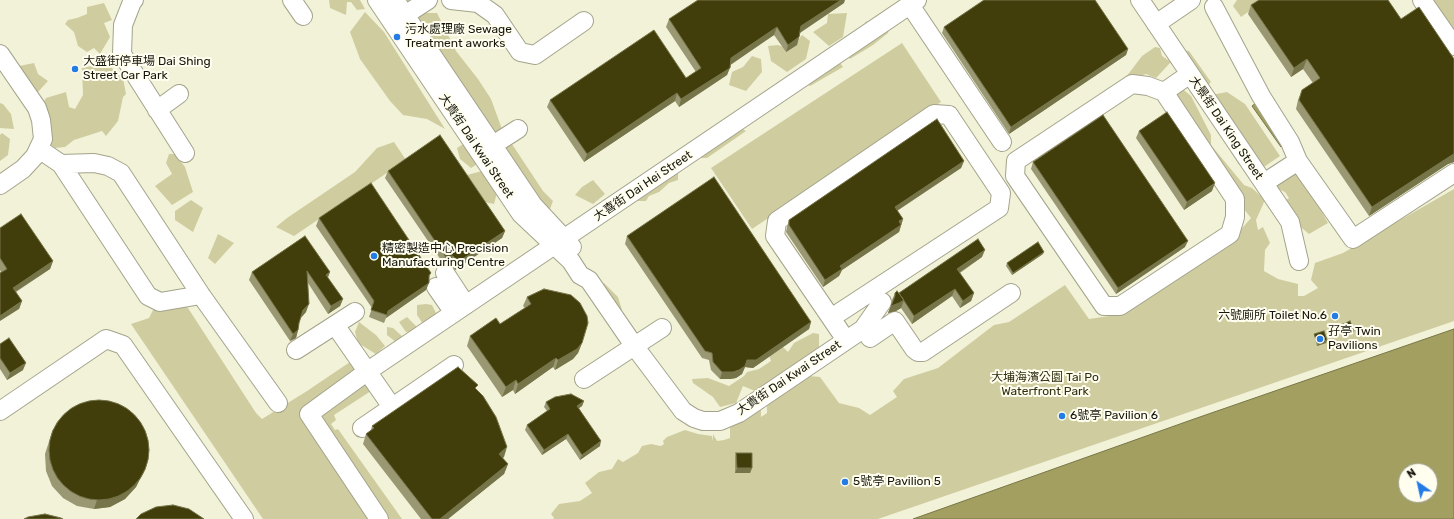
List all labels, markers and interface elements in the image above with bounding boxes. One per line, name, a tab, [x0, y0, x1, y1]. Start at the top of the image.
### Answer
place label: 污水處理廠 Sewage Treatment aworks	[405, 23, 512, 51]
marker: 污水處理廠 Sewage Treatment aworks	[392, 32, 402, 42]
place label: 大盛街停車場 Dai Shing Street Car Park	[83, 55, 211, 83]
marker: 大盛街停車場 Dai Shing Street Car Park	[70, 64, 80, 74]
street label: 大景街 Dai King Street	[1186, 73, 1266, 183]
street label: 大貴街 Dai Kwai Street	[436, 91, 516, 201]
street label: 大喜街 Dai Hei Street	[591, 148, 695, 224]
place label: 精密製造中心 Precision Manufacturing Centre	[382, 242, 509, 270]
marker: 精密製造中心 Precision Manufacturing Centre	[369, 251, 379, 261]
place label: 六號廁所 Toilet No.6	[1218, 309, 1327, 323]
marker: 六號廁所 Toilet No.6	[1330, 311, 1340, 321]
place label: 孖亭 Twin Pavilions	[1328, 325, 1381, 353]
marker: 孖亭 Twin Pavilions	[1315, 334, 1325, 344]
street label: 大貴街 Dai Kwai Street	[734, 338, 844, 418]
park label: 大埔海濱公園 Tai Po Waterfront Park	[991, 371, 1099, 399]
place label: 6號亭 Pavilion 6	[1070, 409, 1158, 423]
marker: 6號亭 Pavilion 6	[1057, 411, 1067, 421]
north arrow	[1398, 463, 1438, 503]
text: N	[1405, 466, 1418, 481]
place label: 5號亭 Pavilion 5	[853, 475, 941, 489]
marker: 5號亭 Pavilion 5	[840, 477, 850, 487]

